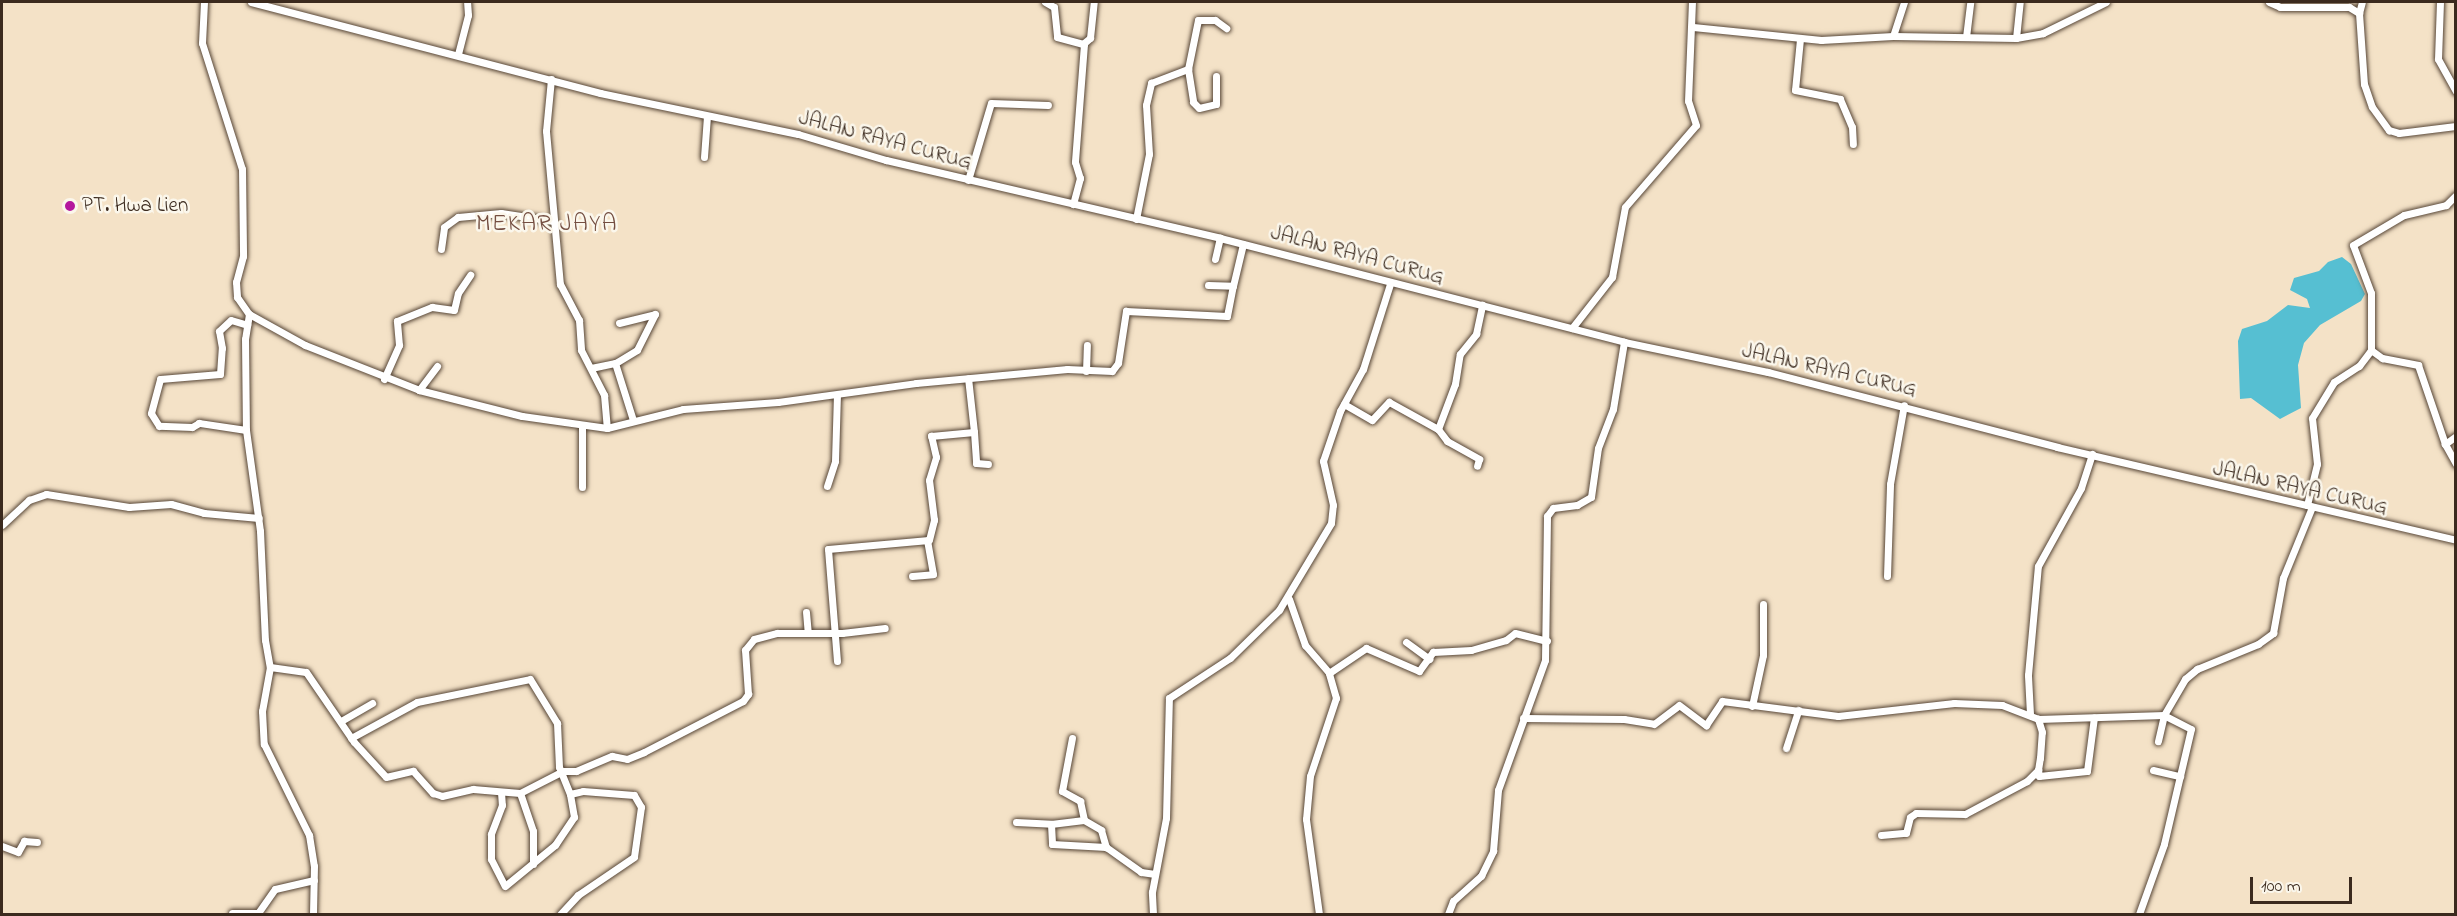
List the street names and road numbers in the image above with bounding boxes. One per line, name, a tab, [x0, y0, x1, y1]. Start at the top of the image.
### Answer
street label: JALAN RAYA CURUG	[796, 106, 974, 176]
street label: JALAN RAYA CURUG	[1268, 221, 1446, 291]
street label: JALAN RAYA CURUG	[1739, 339, 1919, 403]
street label: JALAN RAYA CURUG	[2210, 457, 2390, 521]

